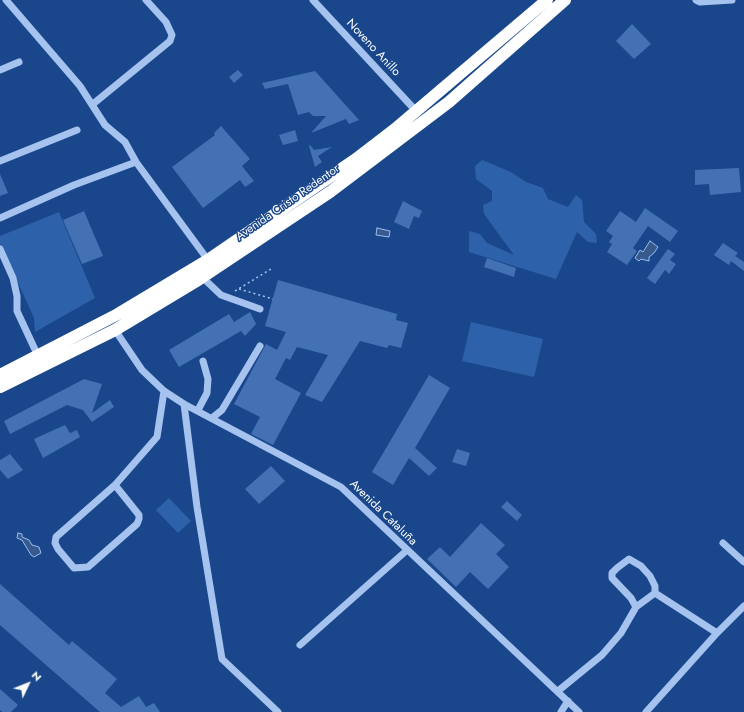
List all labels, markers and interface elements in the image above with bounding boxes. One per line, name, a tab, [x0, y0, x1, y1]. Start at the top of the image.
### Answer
street label: Noveno Anillo	[343, 16, 403, 80]
street label: Avenida Cristo Redentor	[233, 162, 343, 244]
street label: Avenida Cataluña	[346, 477, 420, 549]
north arrow	[8, 664, 48, 704]
text: N	[28, 667, 46, 684]

